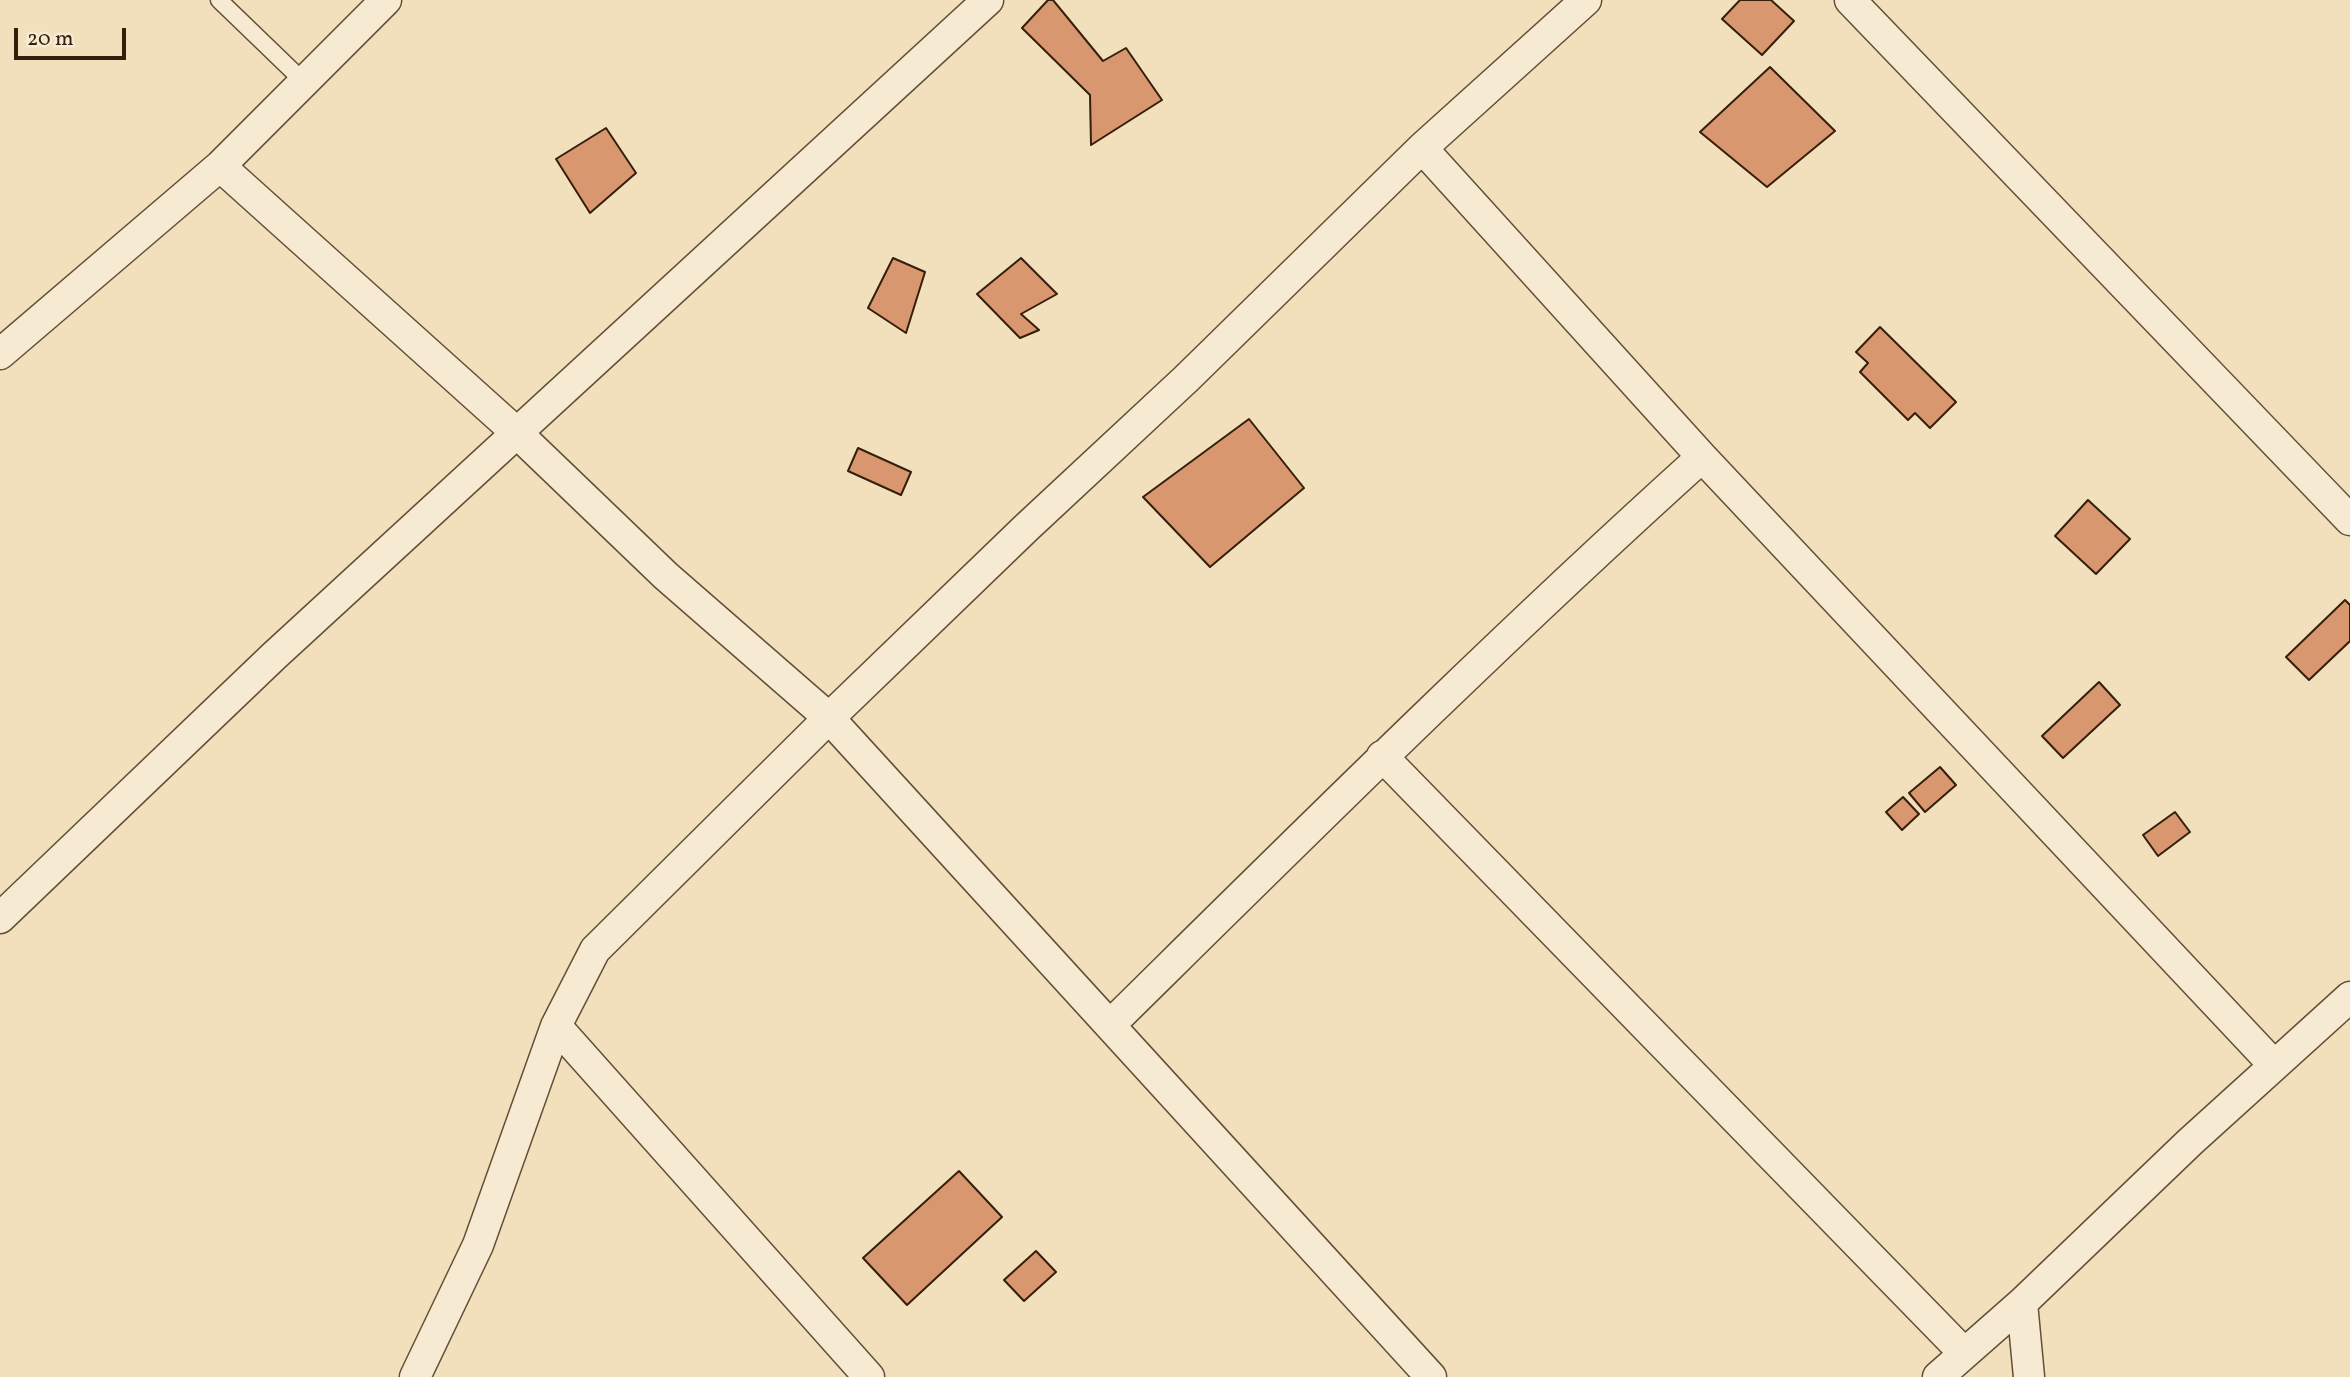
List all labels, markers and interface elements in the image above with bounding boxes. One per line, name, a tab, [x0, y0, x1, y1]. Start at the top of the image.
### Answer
scale bar	[18, 14, 130, 58]
text: 20 m	[27, 25, 73, 54]

